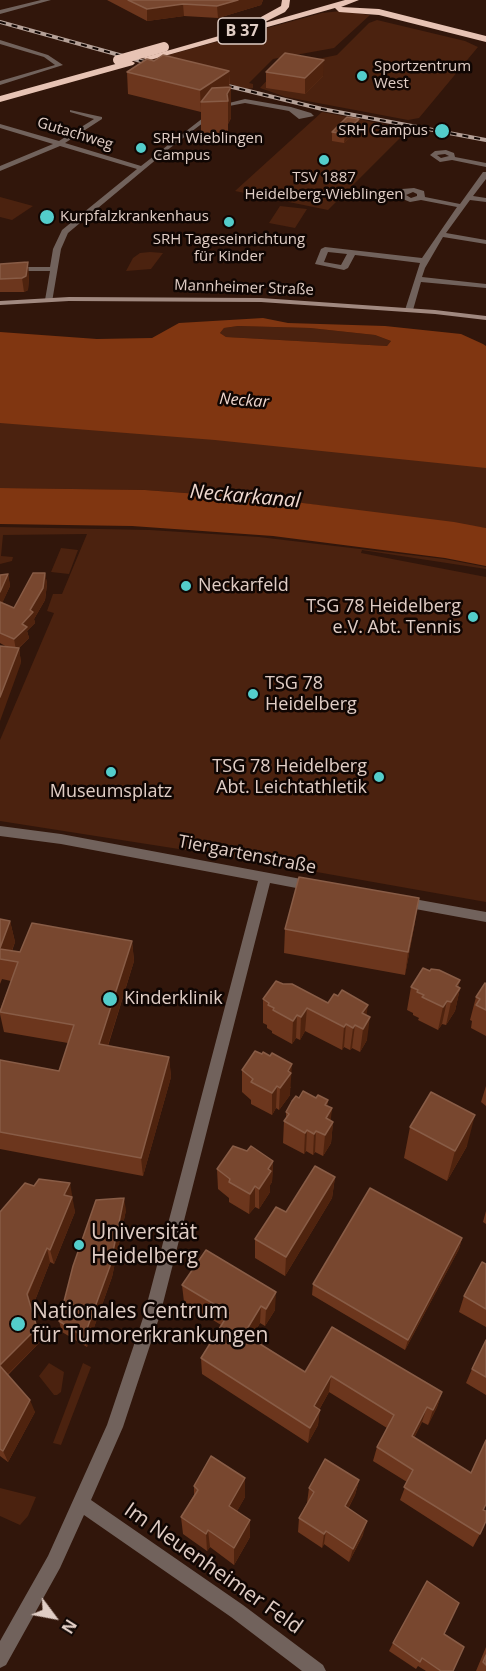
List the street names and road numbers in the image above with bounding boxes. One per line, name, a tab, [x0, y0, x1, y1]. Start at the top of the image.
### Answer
road number: B 37	[218, 18, 266, 44]
street label: Gutachweg	[35, 114, 115, 154]
street label: Mannheimer Straße	[174, 277, 314, 299]
street label: Tiergartenstraße	[176, 831, 318, 879]
street label: Im Neuenheimer Feld	[119, 1498, 307, 1640]

